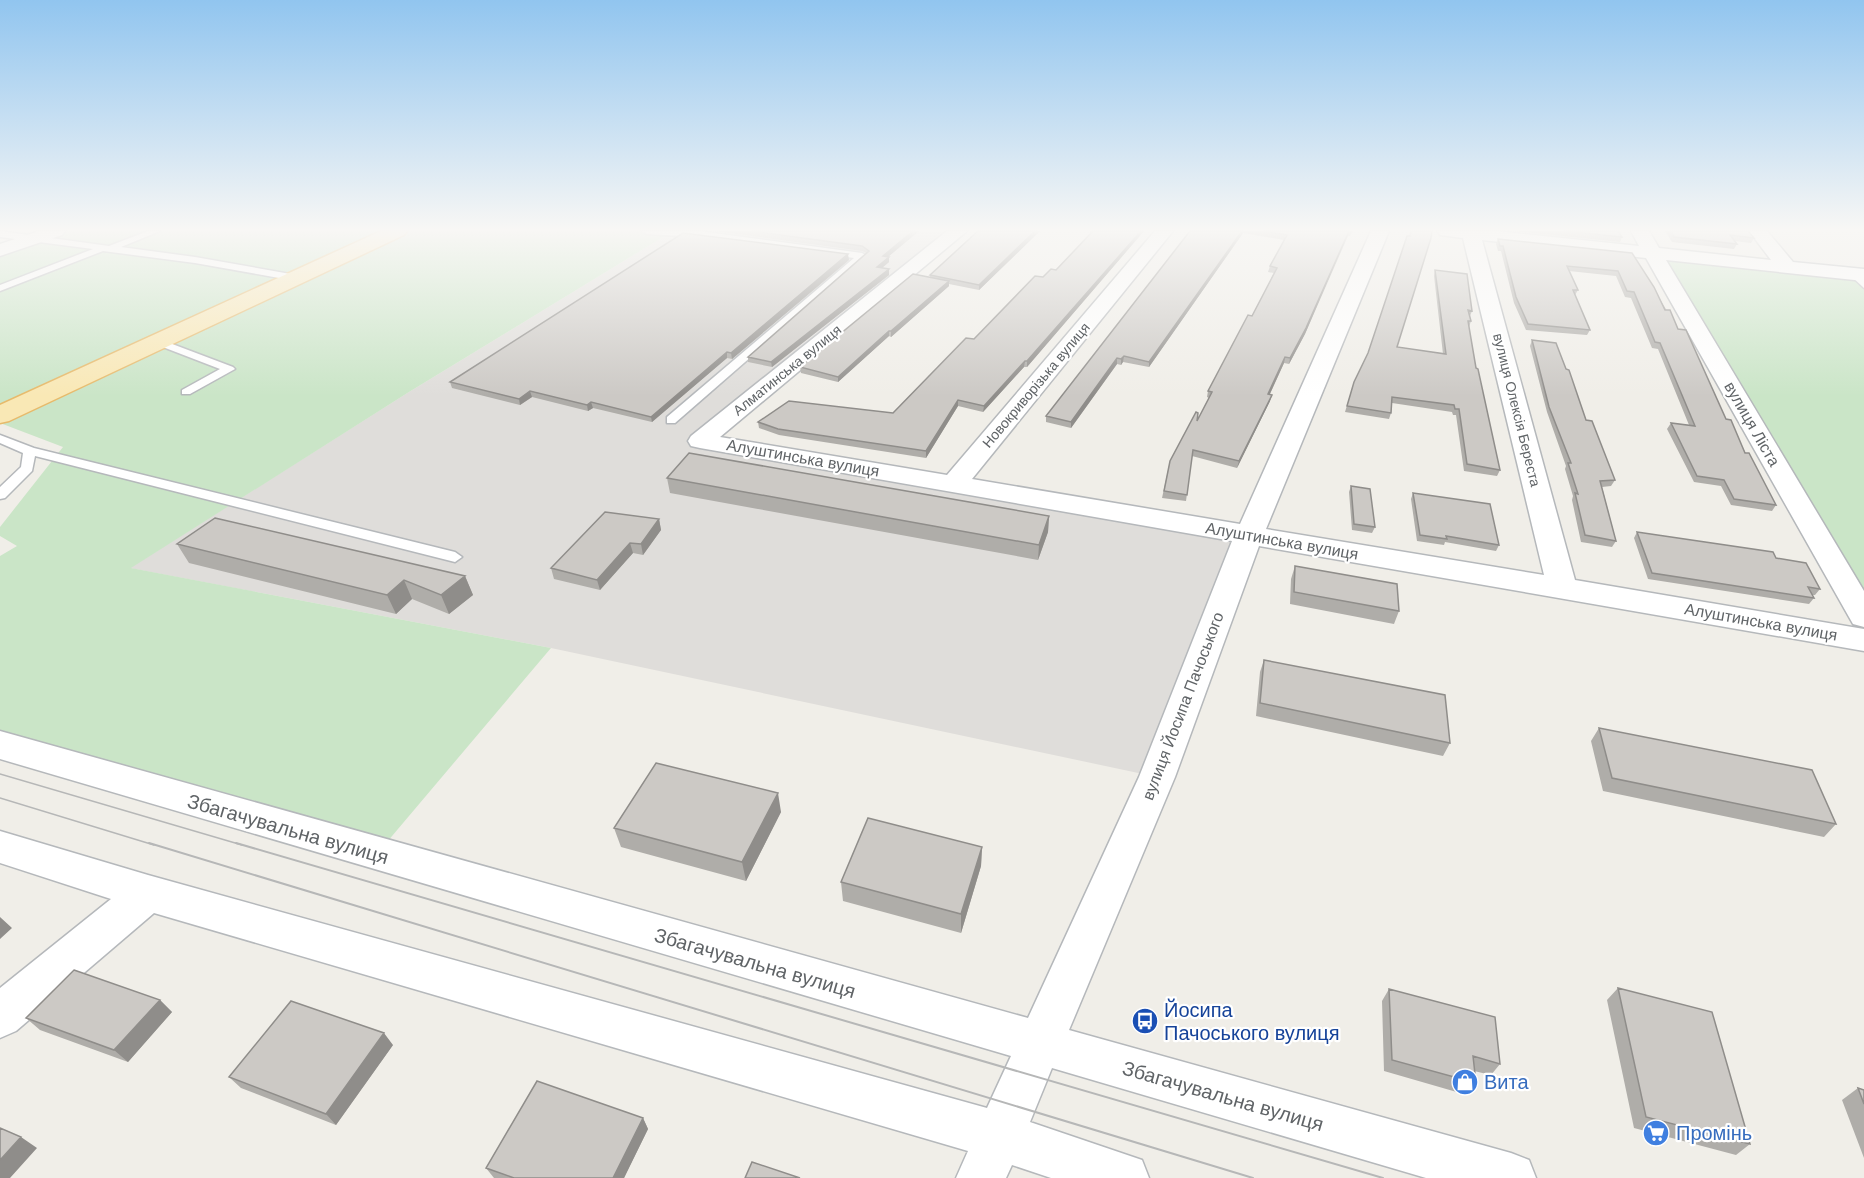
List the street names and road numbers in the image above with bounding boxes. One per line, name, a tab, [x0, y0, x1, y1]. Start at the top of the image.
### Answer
street label: Новокриворізька вулиця	[979, 319, 1093, 451]
street label: Алматинська вулиця	[730, 321, 844, 419]
street label: вулиця Олексія Береста	[1490, 332, 1544, 489]
street label: вулиця Ліста	[1721, 379, 1783, 469]
street label: Алуштинська вулиця	[725, 436, 881, 480]
street label: Алуштинська вулиця	[1204, 519, 1360, 563]
street label: Алуштинська вулиця	[1683, 600, 1839, 644]
street label: вулиця Йосипа Пачоського	[1138, 609, 1227, 802]
street label: Збагачувальна вулиця	[185, 790, 391, 868]
street label: Збагачувальна вулиця	[652, 924, 858, 1002]
street label: Збагачувальна вулиця	[1120, 1057, 1326, 1135]

